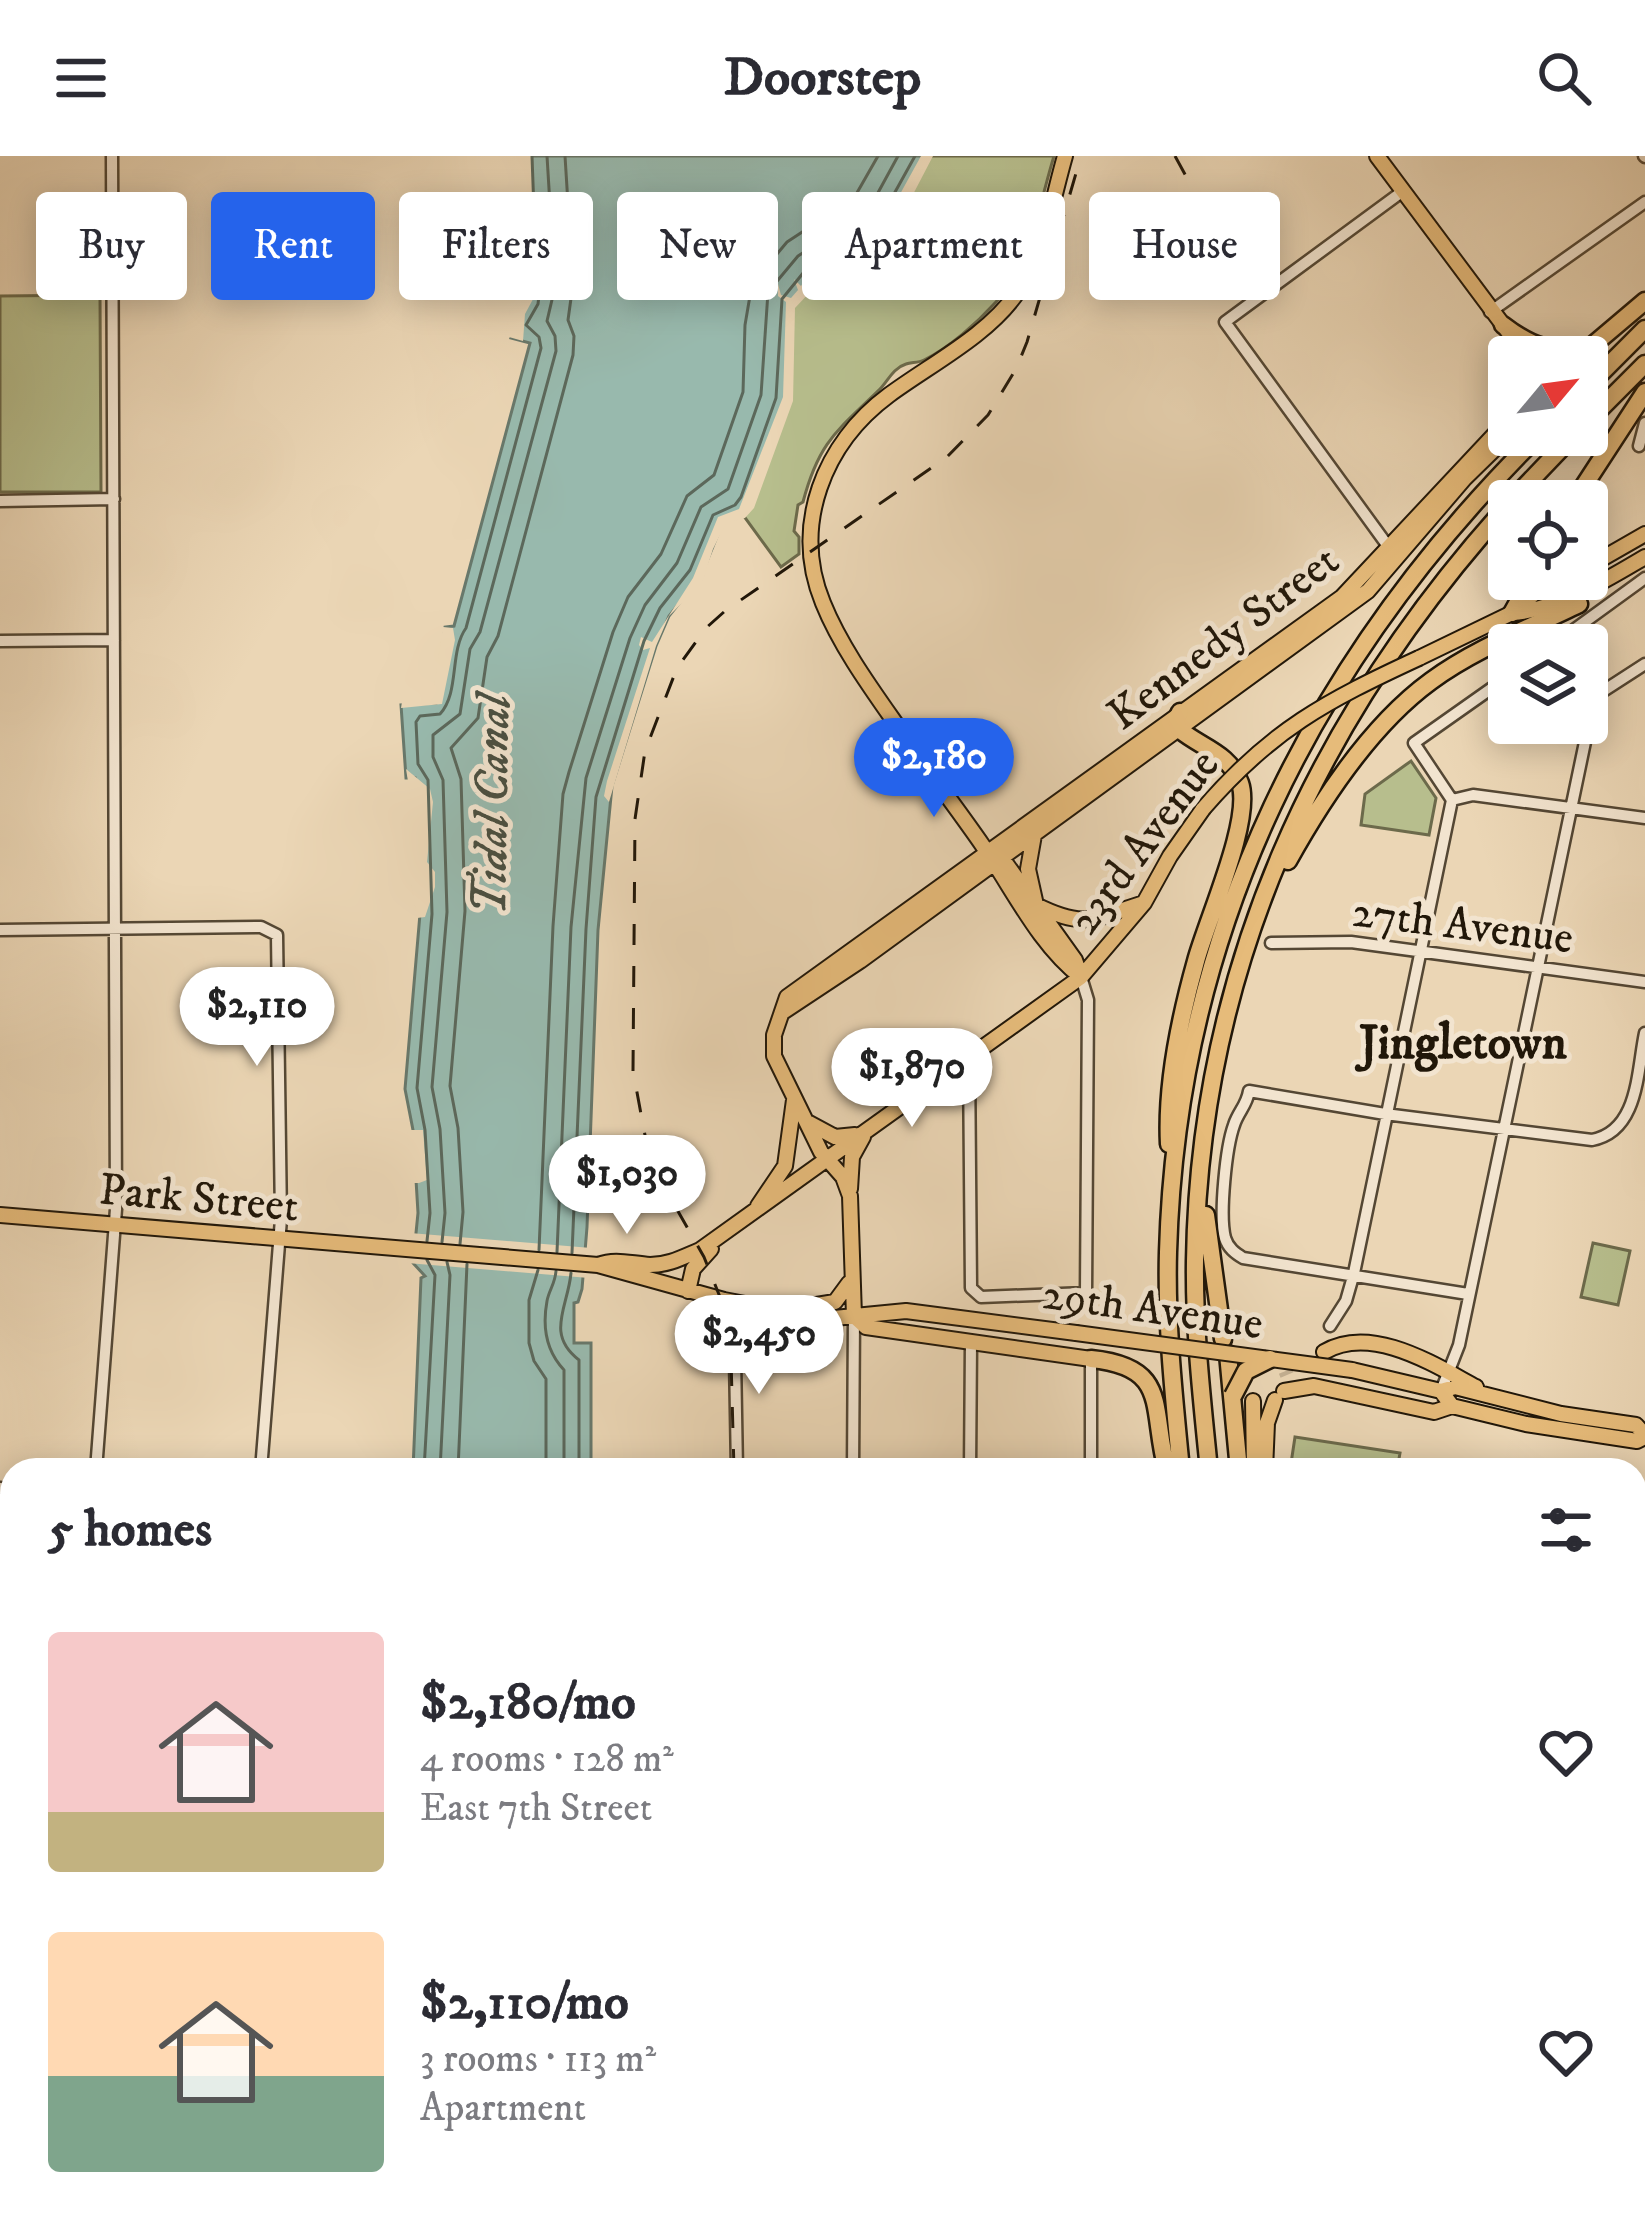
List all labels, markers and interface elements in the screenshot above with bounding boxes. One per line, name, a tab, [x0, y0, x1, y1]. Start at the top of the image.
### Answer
icon: menu	[48, 45, 114, 111]
text: Doorstep	[724, 45, 921, 112]
icon: search	[1531, 45, 1597, 111]
chip: Buy	[36, 192, 187, 300]
chip: Rent	[211, 192, 375, 300]
chip: Filters	[399, 192, 593, 300]
chip: New	[617, 192, 778, 300]
chip: Apartment	[802, 192, 1065, 300]
chip: House	[1089, 192, 1280, 300]
north arrow	[1488, 336, 1608, 456]
map controls	[1488, 336, 1608, 744]
button: locate	[1488, 480, 1608, 600]
street label: Kennedy Street	[1097, 533, 1350, 743]
button: layers	[1488, 624, 1608, 744]
water label: Tidal Canal	[461, 689, 525, 916]
pin: $2,180	[836, 718, 1032, 820]
text: $2,180	[881, 732, 987, 781]
street label: 23rd Avenue	[1057, 739, 1232, 946]
street label: 27th Avenue	[1349, 885, 1576, 967]
pin: $2,110	[159, 967, 355, 1069]
text: $2,110	[207, 981, 307, 1030]
district label: Jingletown	[1354, 1014, 1568, 1074]
pin: $1,870	[814, 1028, 1010, 1130]
text: $1,870	[858, 1042, 966, 1091]
pin: $1,030	[529, 1135, 725, 1237]
text: $1,030	[576, 1149, 678, 1198]
street label: Park Street	[97, 1162, 301, 1236]
street label: 29th Avenue	[1039, 1267, 1266, 1353]
pin: $2,450	[661, 1295, 857, 1397]
text: $2,450	[702, 1309, 816, 1358]
icon: filters	[1533, 1497, 1599, 1563]
text: 5 homes	[48, 1498, 212, 1562]
text: $2,180/mo	[420, 1671, 636, 1735]
icon: home	[144, 1680, 288, 1824]
icon: heart	[1533, 1719, 1599, 1785]
text: 4 rooms · 128 m²	[420, 1735, 674, 1784]
text: East 7th Street	[420, 1784, 652, 1833]
text: $2,110/mo	[420, 1971, 629, 2035]
icon: home	[144, 1980, 288, 2124]
icon: heart	[1533, 2019, 1599, 2085]
text: 3 rooms · 113 m²	[420, 2035, 656, 2084]
text: Apartment	[420, 2084, 586, 2133]

